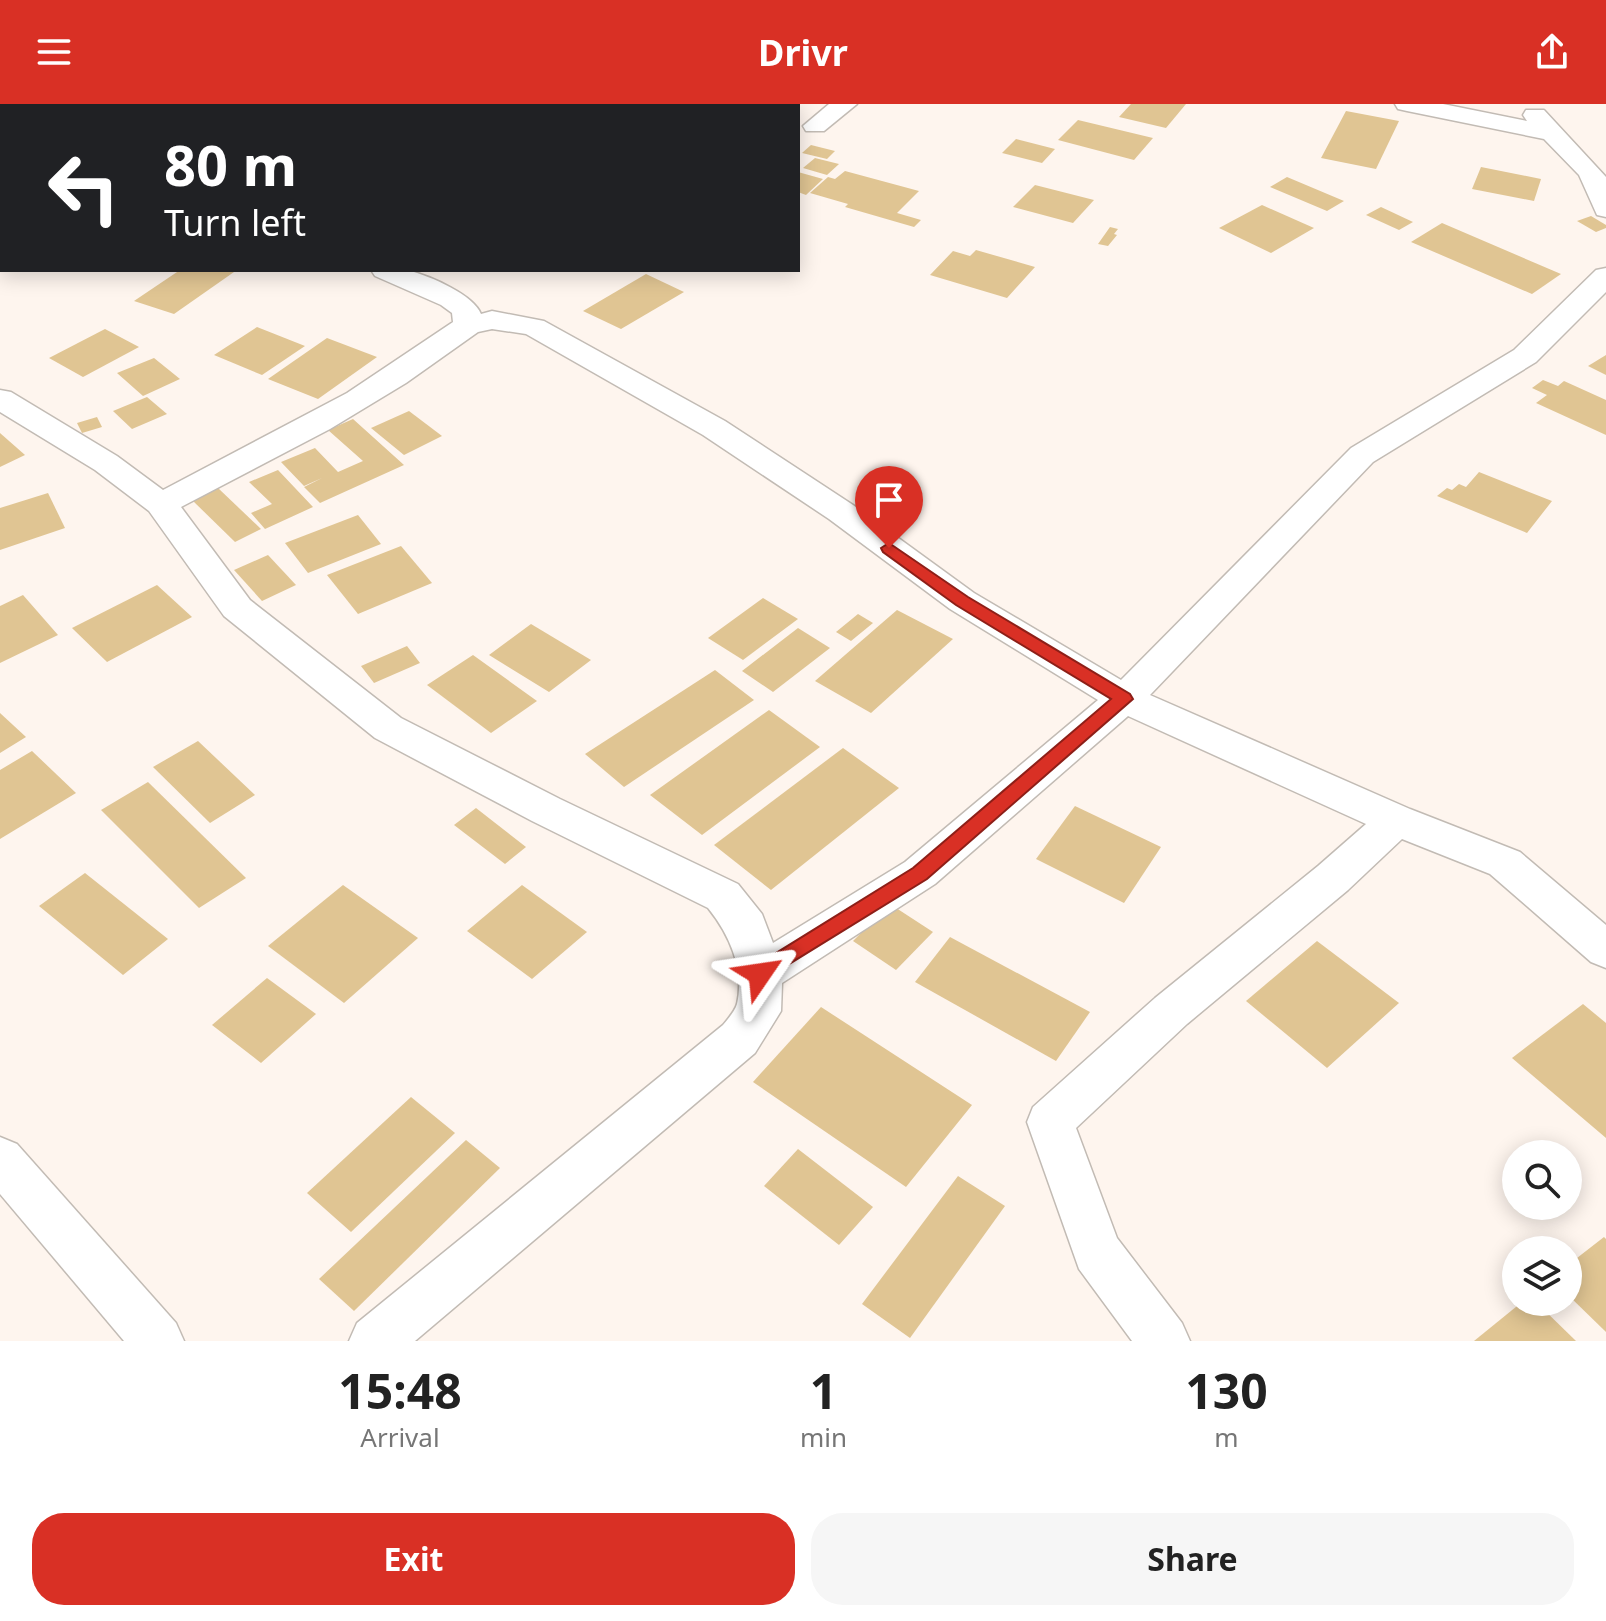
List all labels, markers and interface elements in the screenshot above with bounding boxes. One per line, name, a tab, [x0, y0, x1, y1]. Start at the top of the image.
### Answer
text: Drivr	[758, 28, 848, 77]
icon: menu	[32, 30, 76, 74]
icon: share	[1530, 30, 1574, 74]
text: 80 m	[164, 126, 297, 202]
icon: left	[32, 136, 136, 240]
text: Turn left	[164, 198, 306, 247]
pin	[855, 466, 923, 548]
icon: arrive	[867, 478, 911, 522]
position arrow	[718, 932, 802, 1016]
map controls	[1502, 1140, 1582, 1316]
button: search	[1502, 1140, 1582, 1220]
button: layers	[1502, 1236, 1582, 1316]
text: 15:48	[338, 1358, 462, 1423]
text: 1	[810, 1358, 837, 1423]
text: 130	[1185, 1358, 1268, 1423]
text: Arrival	[360, 1419, 440, 1455]
text: min	[800, 1419, 847, 1455]
text: m	[1214, 1419, 1239, 1455]
button: Exit	[32, 1513, 795, 1605]
button: Share	[811, 1513, 1574, 1605]

